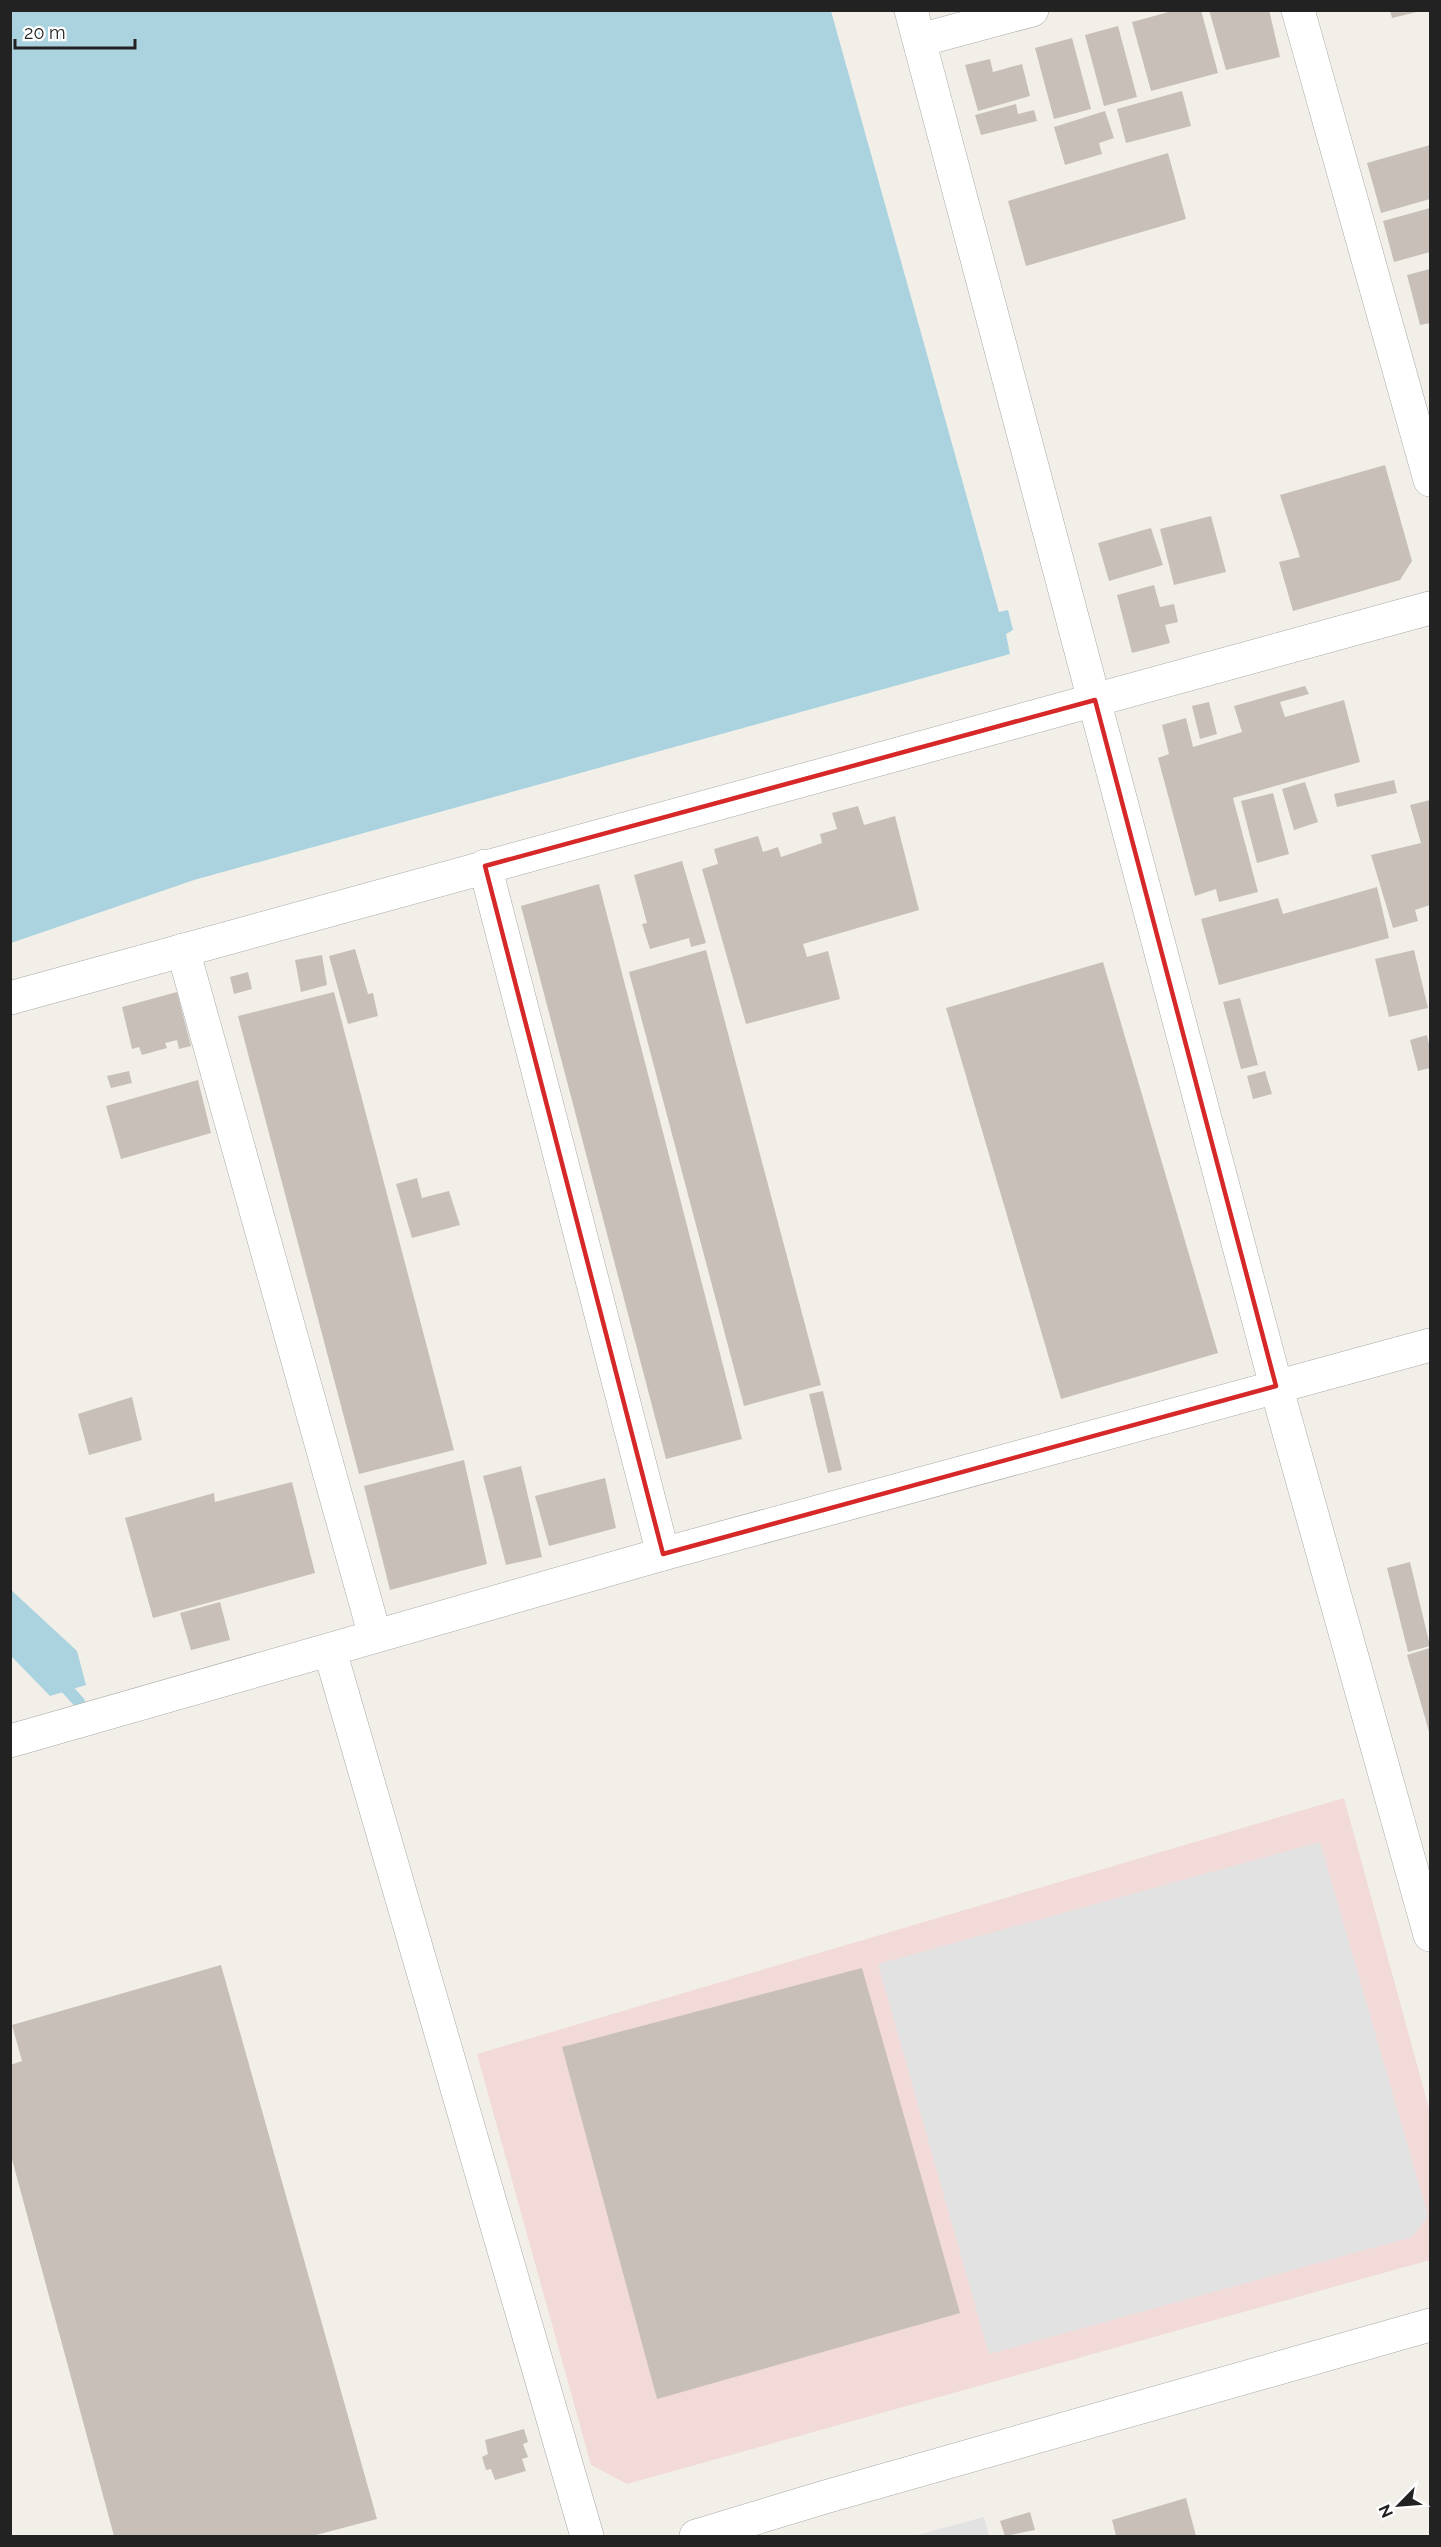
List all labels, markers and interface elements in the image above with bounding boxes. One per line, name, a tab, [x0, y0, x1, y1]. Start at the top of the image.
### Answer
scale bar	[15, 12, 135, 50]
text: 20 m	[24, 22, 66, 43]
north arrow	[1369, 2475, 1429, 2535]
text: N	[1375, 2502, 1397, 2521]

